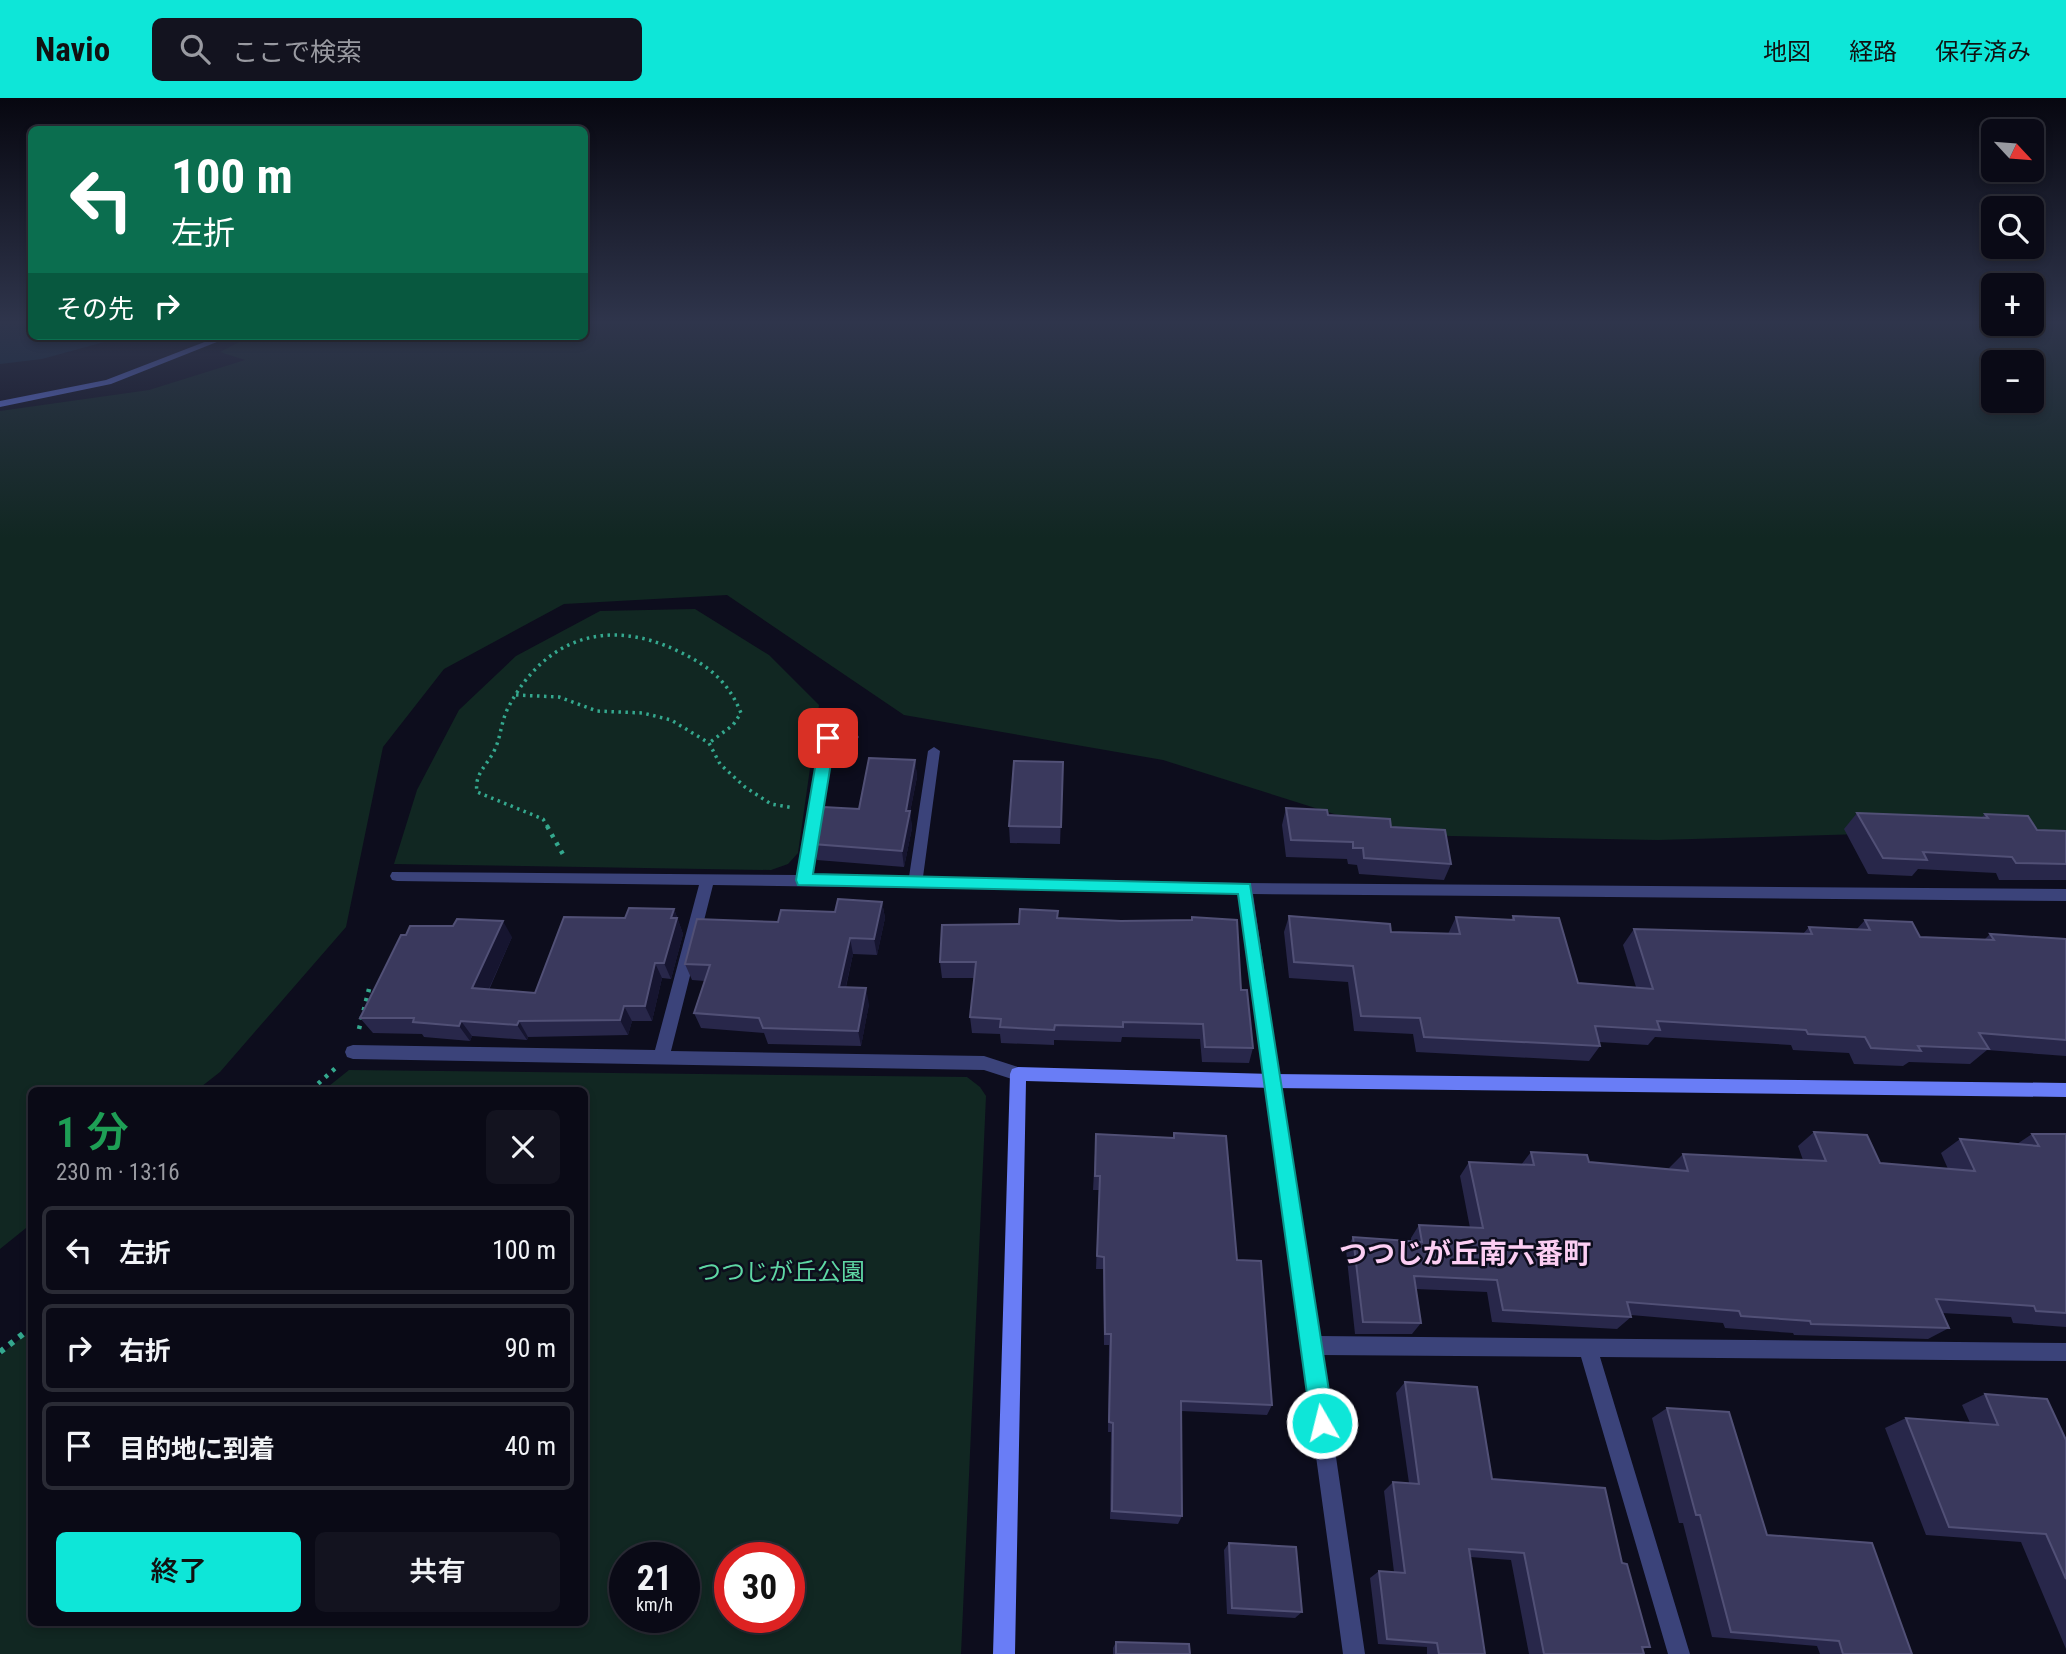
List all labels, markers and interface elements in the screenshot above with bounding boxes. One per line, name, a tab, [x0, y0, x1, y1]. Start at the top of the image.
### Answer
search box	[152, 18, 642, 81]
text: Navio	[35, 30, 110, 69]
icon: search	[176, 30, 214, 68]
text: ここで検索	[232, 37, 362, 67]
text: 地図	[1763, 38, 1811, 66]
text: 経路	[1849, 38, 1897, 66]
text: 保存済み	[1935, 38, 2031, 66]
north arrow	[1981, 119, 2044, 182]
map controls	[1981, 119, 2044, 413]
text: 100 m	[171, 148, 293, 205]
icon: left	[56, 154, 147, 245]
button: search	[1981, 196, 2044, 259]
text: 左折	[171, 214, 235, 252]
button: +	[1981, 273, 2044, 336]
icon: right	[148, 287, 186, 325]
text: その先	[56, 294, 134, 324]
button: −	[1981, 350, 2044, 413]
pin	[798, 708, 858, 768]
icon: arrive	[809, 719, 847, 757]
text: 1 分	[56, 1108, 129, 1157]
button: close	[486, 1110, 560, 1184]
text: 230 m · 13:16	[56, 1159, 180, 1186]
icon: left	[60, 1231, 98, 1269]
text: 100 m	[492, 1235, 556, 1265]
district label: つつじが丘南六番町	[1339, 1237, 1591, 1270]
text: 左折	[119, 1238, 171, 1268]
park label: つつじが丘公園	[697, 1258, 865, 1286]
icon: right	[60, 1329, 98, 1367]
text: 90 m	[505, 1333, 556, 1363]
text: 右折	[119, 1336, 171, 1366]
position arrow	[1285, 1386, 1359, 1460]
icon: arrive	[60, 1427, 98, 1465]
text: 40 m	[505, 1431, 556, 1461]
text: 目的地に到着	[119, 1434, 275, 1464]
button: 終了	[56, 1532, 301, 1612]
button: 共有	[315, 1532, 560, 1612]
speed limit sign: 30	[714, 1542, 805, 1633]
text: 21	[637, 1558, 672, 1599]
text: km/h	[636, 1594, 673, 1615]

